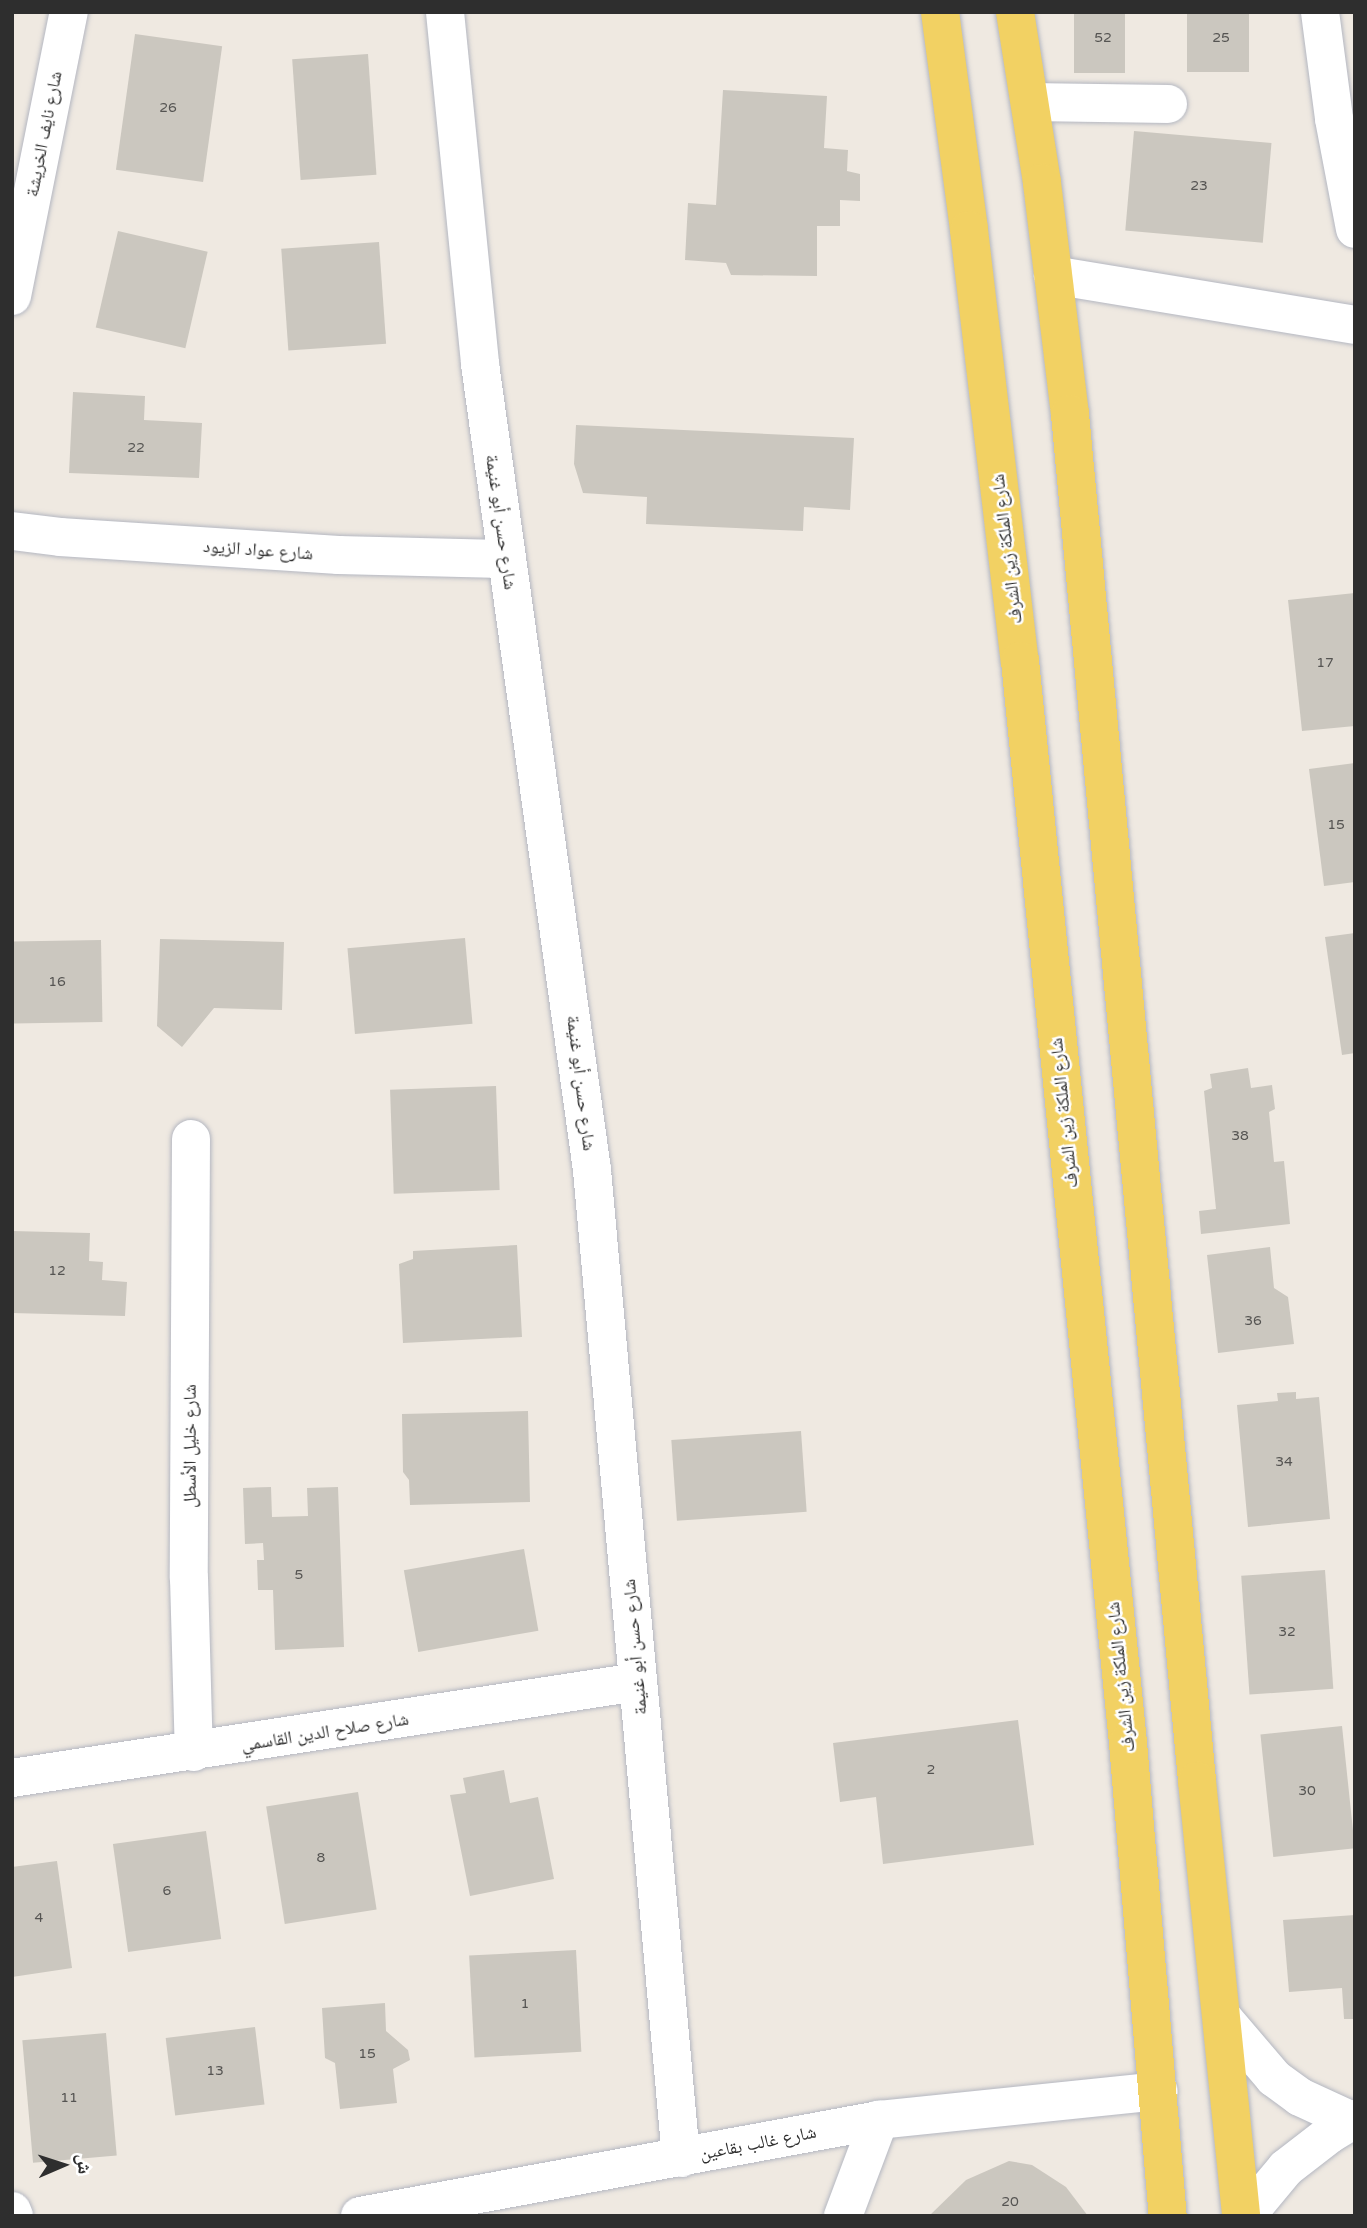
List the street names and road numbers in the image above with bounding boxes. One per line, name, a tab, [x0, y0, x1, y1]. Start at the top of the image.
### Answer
street label: شارع نايف الخريشة	[21, 69, 67, 199]
street label: شارع حسن أبو غنيمة	[481, 453, 521, 591]
street label: شارع الملكة زين الشرف	[987, 473, 1027, 625]
street label: شارع عواد الزيود	[202, 535, 314, 565]
street label: شارع حسن أبو غنيمة	[562, 1014, 600, 1152]
street label: شارع الملكة زين الشرف	[1045, 1037, 1083, 1189]
street label: شارع خليل الأسطل	[179, 1384, 201, 1508]
street label: شارع حسن أبو غنيمة	[618, 1578, 652, 1716]
street label: شارع الملكة زين الشرف	[1102, 1601, 1140, 1753]
street label: شارع صلاح الدين القاسمي	[240, 1708, 410, 1756]
street label: شارع غالب بقاعين	[698, 2121, 818, 2165]

